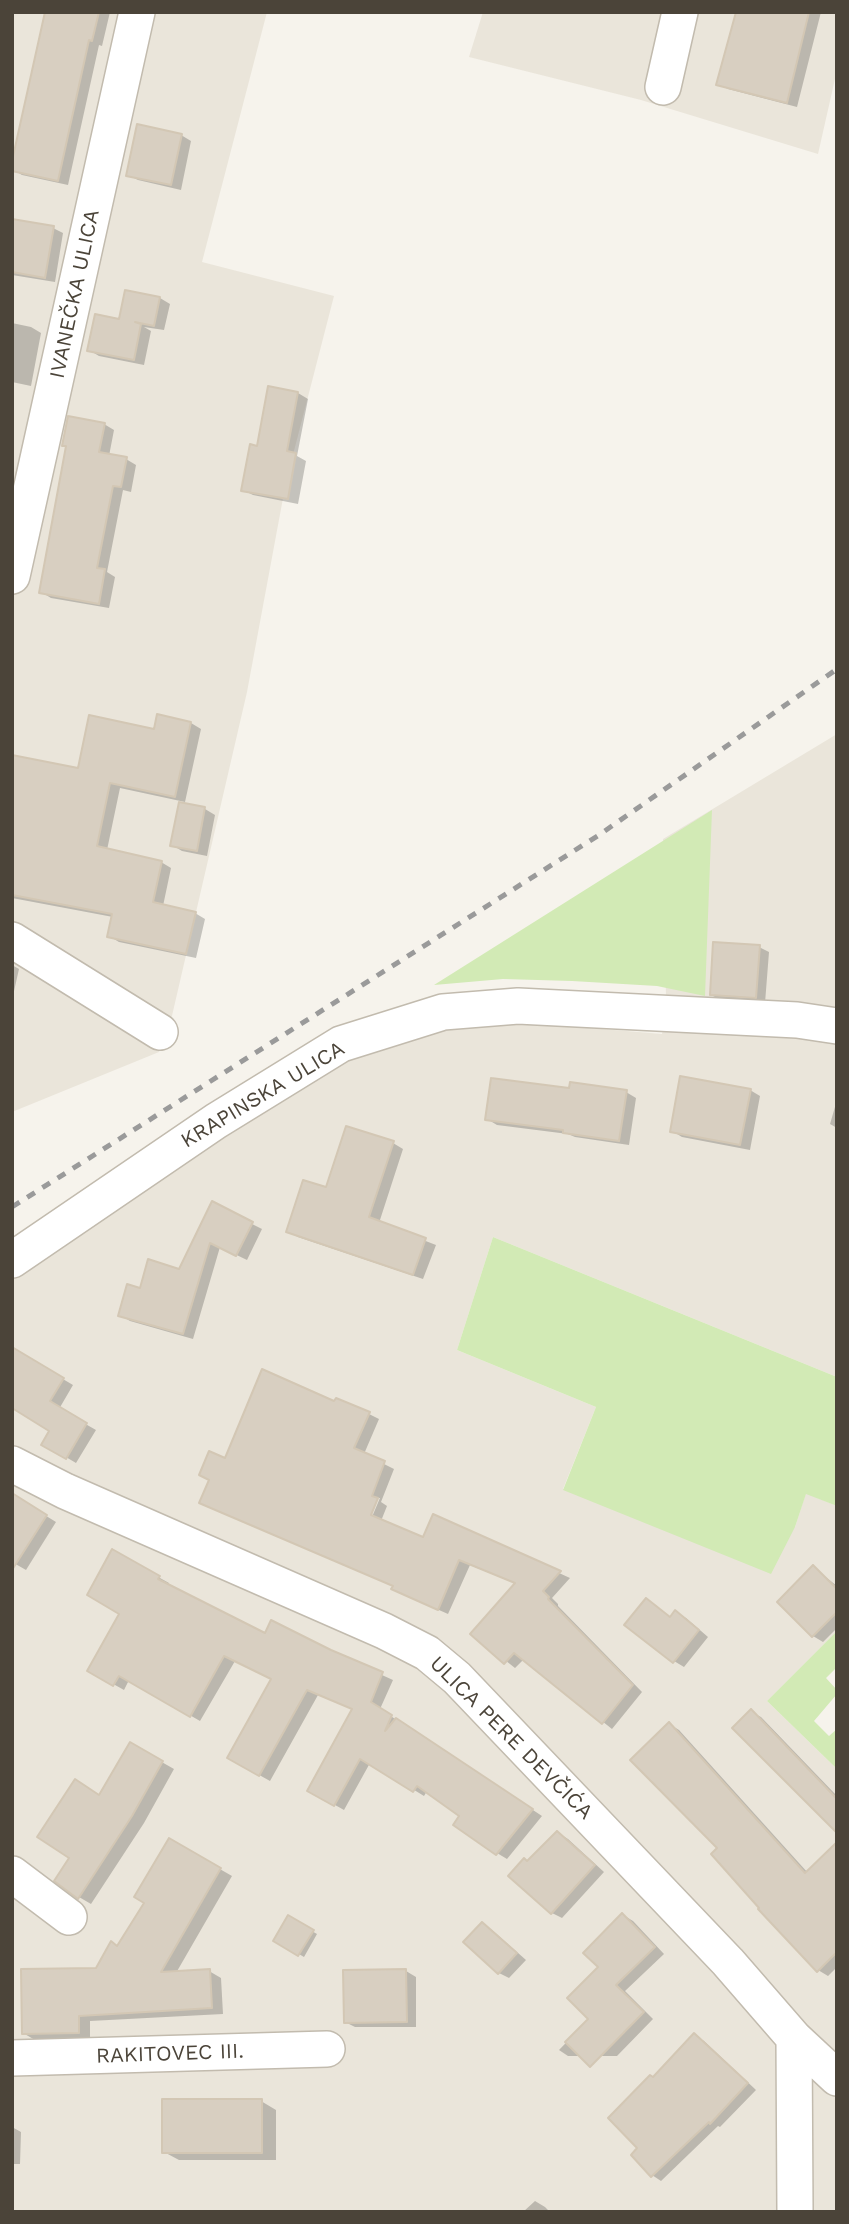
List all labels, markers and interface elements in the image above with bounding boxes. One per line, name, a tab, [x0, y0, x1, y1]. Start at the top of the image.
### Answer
street label: IVANEČKA ULICA	[45, 207, 105, 381]
street label: KRAPINSKA ULICA	[177, 1036, 349, 1154]
street label: ULICA PERE DEVČIĆA	[424, 1651, 598, 1825]
street label: RAKITOVEC III.	[96, 2039, 244, 2069]

